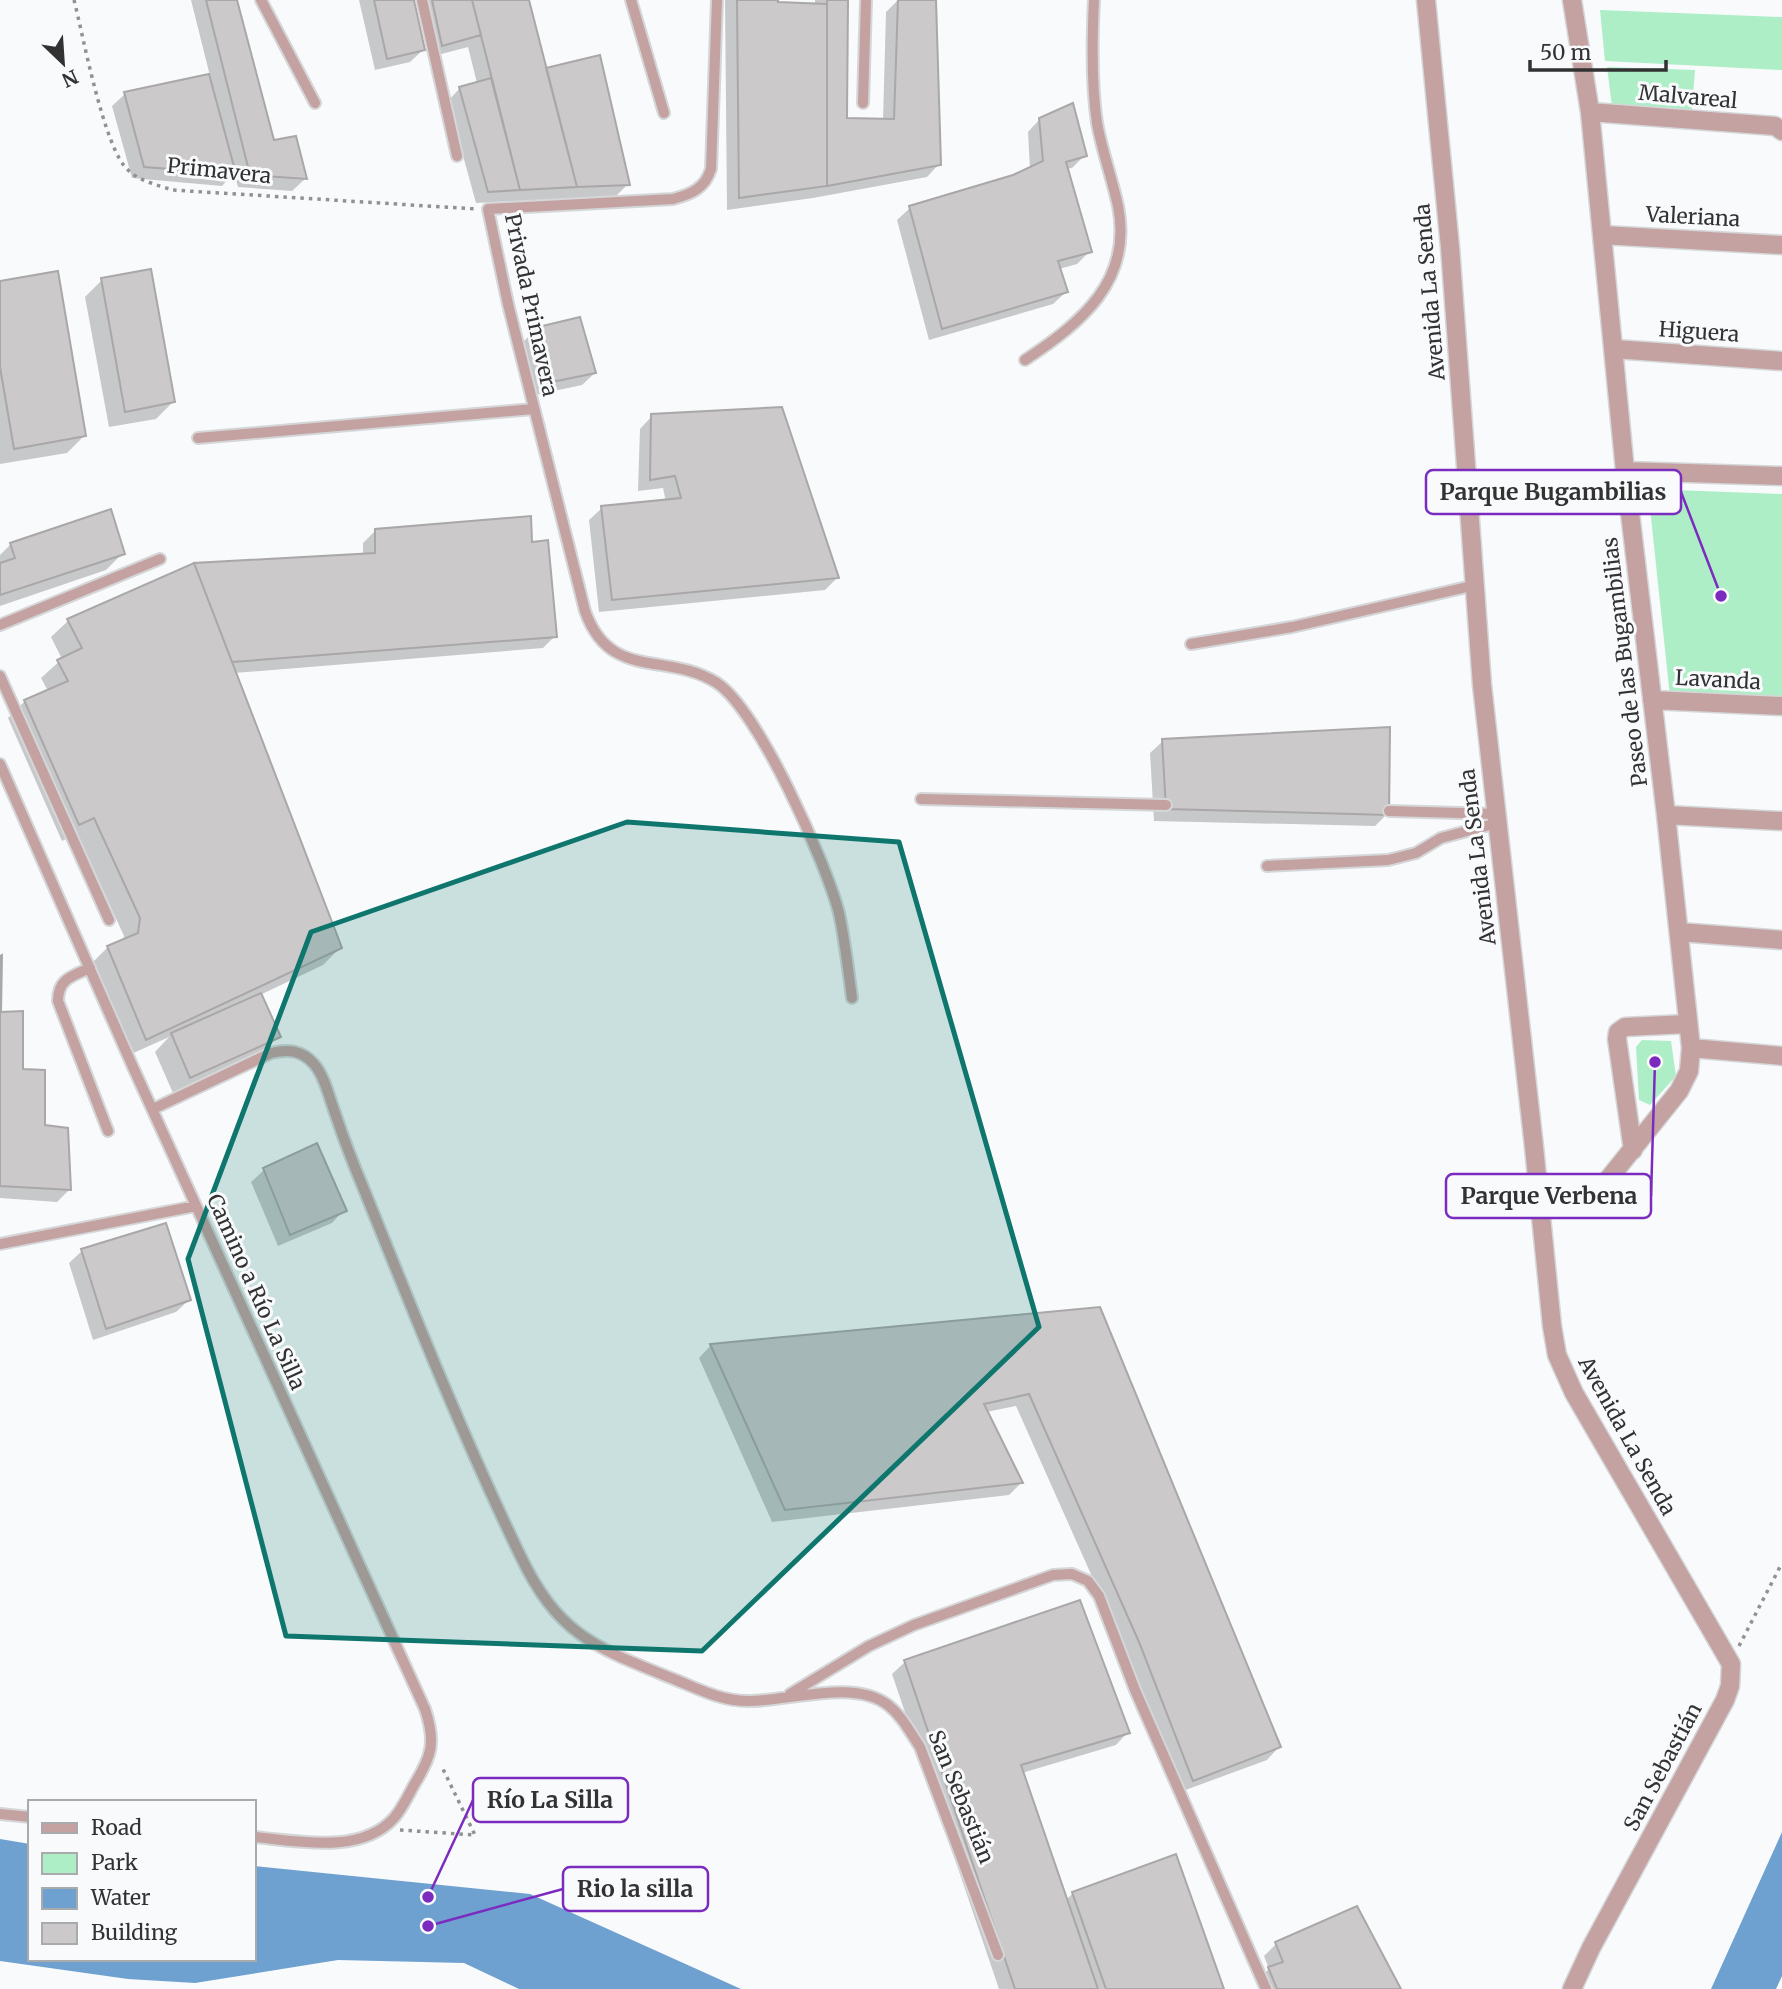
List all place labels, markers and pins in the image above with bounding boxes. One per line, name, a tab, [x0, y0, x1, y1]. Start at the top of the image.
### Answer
callout: Parque Bugambilias	[1426, 470, 1681, 514]
callout: Parque Verbena	[1446, 1174, 1651, 1218]
callout: Río La Silla	[473, 1778, 628, 1822]
callout: Rio la silla	[563, 1867, 708, 1911]

